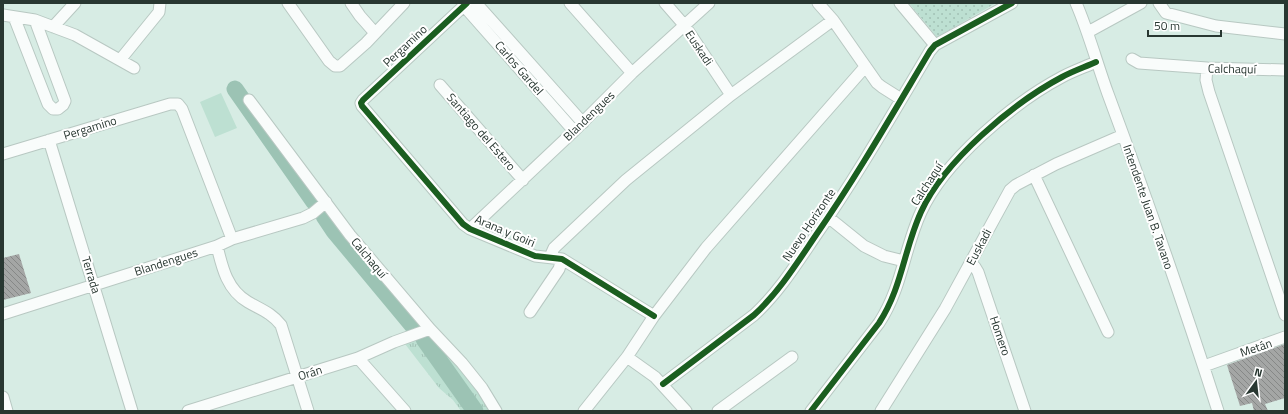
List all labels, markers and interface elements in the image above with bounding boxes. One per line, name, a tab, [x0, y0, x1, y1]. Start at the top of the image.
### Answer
scale bar	[1148, 12, 1221, 38]
text: 50 m	[1154, 16, 1180, 35]
street label: Pergamino	[378, 20, 431, 71]
street label: Euskadi	[681, 26, 718, 69]
street label: Carlos Gardel	[490, 36, 548, 99]
street label: Calchaquí	[1208, 59, 1258, 78]
street label: Blandengues	[558, 86, 619, 145]
street label: Santiago del Estero	[442, 89, 521, 175]
street label: Pergamino	[61, 110, 119, 145]
street label: Intendente Juan B. Tavano	[1118, 142, 1179, 272]
street label: Calchaquí	[905, 157, 948, 209]
street label: Nuevo Horizonte	[777, 184, 840, 265]
street label: Arana y Goiri	[472, 209, 538, 252]
street label: Euskadi	[961, 225, 996, 269]
street label: Calchaquí	[347, 233, 393, 283]
street label: Blandengues	[132, 242, 200, 281]
street label: Terrada	[77, 254, 106, 296]
street label: Homero	[985, 313, 1016, 358]
street label: Metán	[1237, 333, 1274, 362]
street label: Orán	[295, 360, 324, 385]
north arrow	[1236, 362, 1276, 402]
text: N	[1253, 364, 1264, 381]

